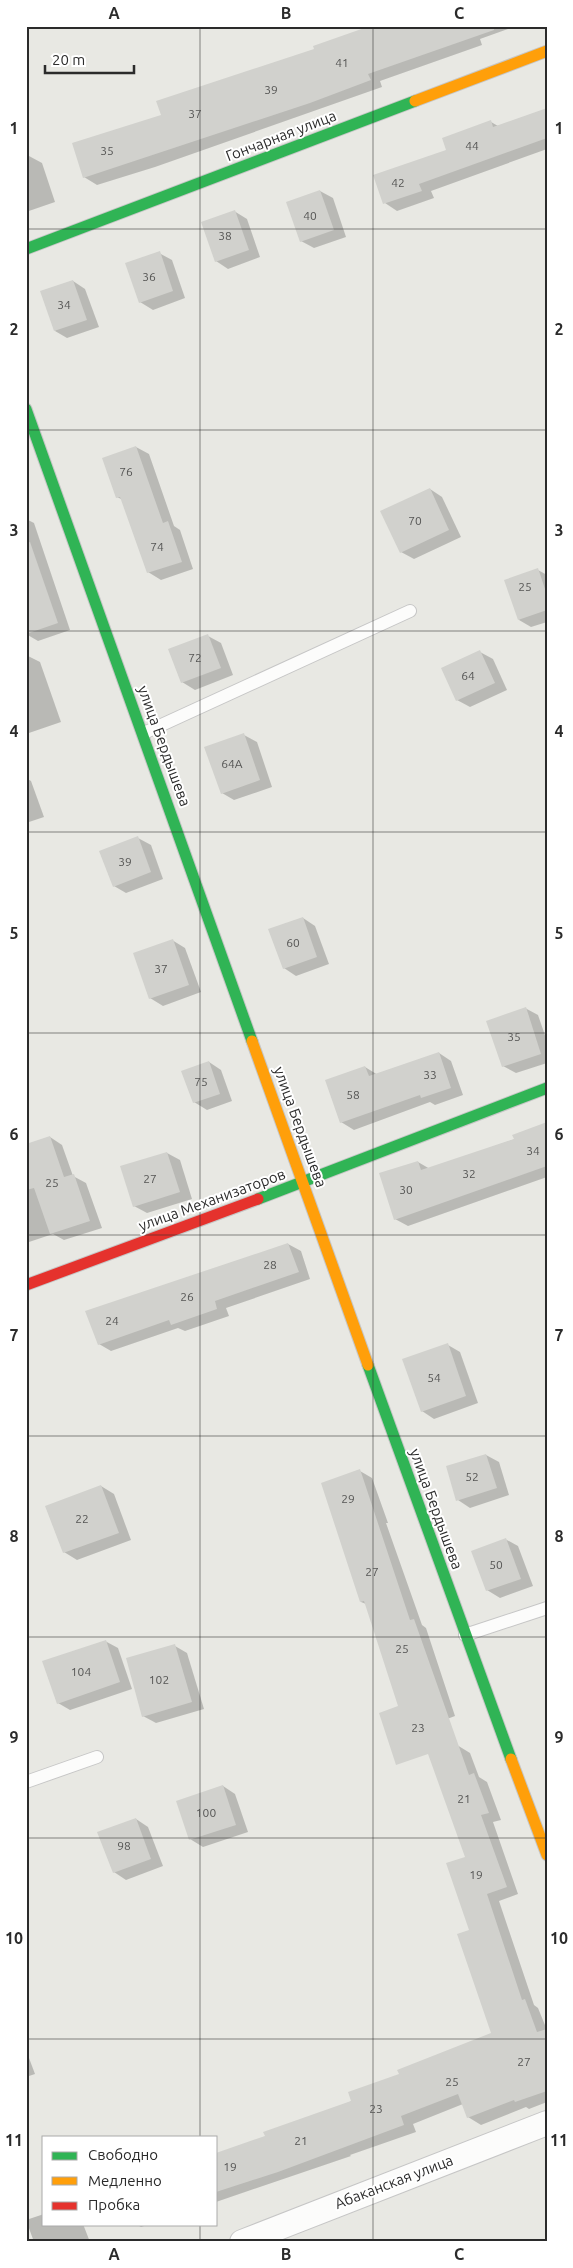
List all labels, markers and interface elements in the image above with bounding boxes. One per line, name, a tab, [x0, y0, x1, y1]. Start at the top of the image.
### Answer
text: A	[108, 4, 120, 22]
text: B	[281, 4, 291, 22]
text: C	[454, 4, 464, 22]
scale bar	[45, 42, 134, 74]
text: 20 m	[52, 51, 85, 68]
house number: 41	[335, 56, 349, 69]
house number: 39	[264, 83, 278, 96]
house number: 37	[188, 107, 202, 120]
street label: Гончарная улица	[223, 107, 338, 164]
text: 1	[9, 119, 19, 137]
text: 1	[554, 119, 564, 137]
house number: 44	[465, 139, 479, 152]
house number: 35	[100, 144, 114, 157]
house number: 42	[391, 176, 405, 189]
house number: 40	[303, 209, 317, 222]
house number: 38	[218, 229, 232, 242]
house number: 36	[142, 270, 156, 283]
house number: 34	[57, 298, 71, 311]
text: 2	[9, 320, 19, 338]
text: 2	[554, 320, 564, 338]
house number: 76	[119, 465, 133, 478]
house number: 70	[408, 514, 422, 527]
text: 3	[9, 521, 19, 539]
text: 3	[554, 521, 564, 539]
house number: 74	[150, 540, 164, 553]
house number: 25	[518, 580, 532, 593]
house number: 72	[188, 651, 202, 664]
house number: 64	[461, 669, 475, 682]
street label: улица Бердышева	[135, 683, 194, 808]
text: 4	[9, 722, 19, 740]
text: 4	[554, 722, 564, 740]
house number: 64А	[221, 757, 243, 770]
house number: 39	[118, 855, 132, 868]
text: 5	[9, 924, 19, 942]
text: 5	[554, 924, 564, 942]
house number: 60	[286, 936, 300, 949]
house number: 37	[154, 962, 168, 975]
house number: 35	[507, 1030, 521, 1043]
street label: улица Бердышева	[271, 1064, 330, 1189]
house number: 33	[423, 1068, 437, 1081]
house number: 75	[194, 1075, 208, 1088]
house number: 58	[346, 1088, 360, 1101]
text: 6	[9, 1125, 19, 1143]
text: 6	[554, 1125, 564, 1143]
house number: 34	[526, 1144, 540, 1157]
street label: улица Механизаторов	[136, 1165, 288, 1234]
house number: 32	[462, 1167, 476, 1180]
house number: 27	[143, 1172, 157, 1185]
house number: 25	[45, 1176, 59, 1189]
house number: 30	[399, 1183, 413, 1196]
house number: 28	[263, 1258, 277, 1271]
house number: 26	[180, 1290, 194, 1303]
house number: 24	[105, 1314, 119, 1327]
text: 7	[9, 1326, 19, 1344]
text: 7	[554, 1326, 564, 1344]
house number: 54	[427, 1371, 441, 1384]
street label: улица Бердышева	[407, 1446, 466, 1571]
house number: 52	[465, 1470, 479, 1483]
house number: 29	[341, 1492, 355, 1505]
house number: 22	[75, 1512, 89, 1525]
text: 8	[9, 1527, 19, 1545]
text: 8	[554, 1527, 564, 1545]
house number: 50	[489, 1558, 503, 1571]
house number: 27	[365, 1565, 379, 1578]
house number: 25	[395, 1642, 409, 1655]
house number: 104	[71, 1665, 91, 1678]
house number: 102	[149, 1673, 169, 1686]
house number: 23	[411, 1721, 425, 1734]
text: 9	[9, 1728, 19, 1746]
text: 9	[554, 1728, 564, 1746]
house number: 21	[457, 1792, 471, 1805]
house number: 100	[196, 1806, 216, 1819]
house number: 98	[117, 1839, 131, 1852]
house number: 19	[469, 1868, 483, 1881]
text: 10	[5, 1929, 23, 1947]
text: 10	[550, 1929, 568, 1947]
house number: 27	[517, 2055, 531, 2068]
house number: 25	[445, 2075, 459, 2088]
house number: 23	[369, 2102, 383, 2115]
text: 11	[5, 2131, 23, 2149]
text: 11	[550, 2131, 568, 2149]
house number: 21	[294, 2134, 308, 2147]
legend	[42, 2136, 218, 2226]
text: Свободно	[88, 2146, 158, 2163]
street label: Абаканская улица	[332, 2151, 455, 2212]
house number: 19	[223, 2160, 237, 2173]
text: Медленно	[88, 2172, 162, 2189]
text: Пробка	[88, 2196, 140, 2213]
text: A	[108, 2245, 120, 2263]
text: B	[281, 2245, 291, 2263]
text: C	[454, 2245, 464, 2263]

